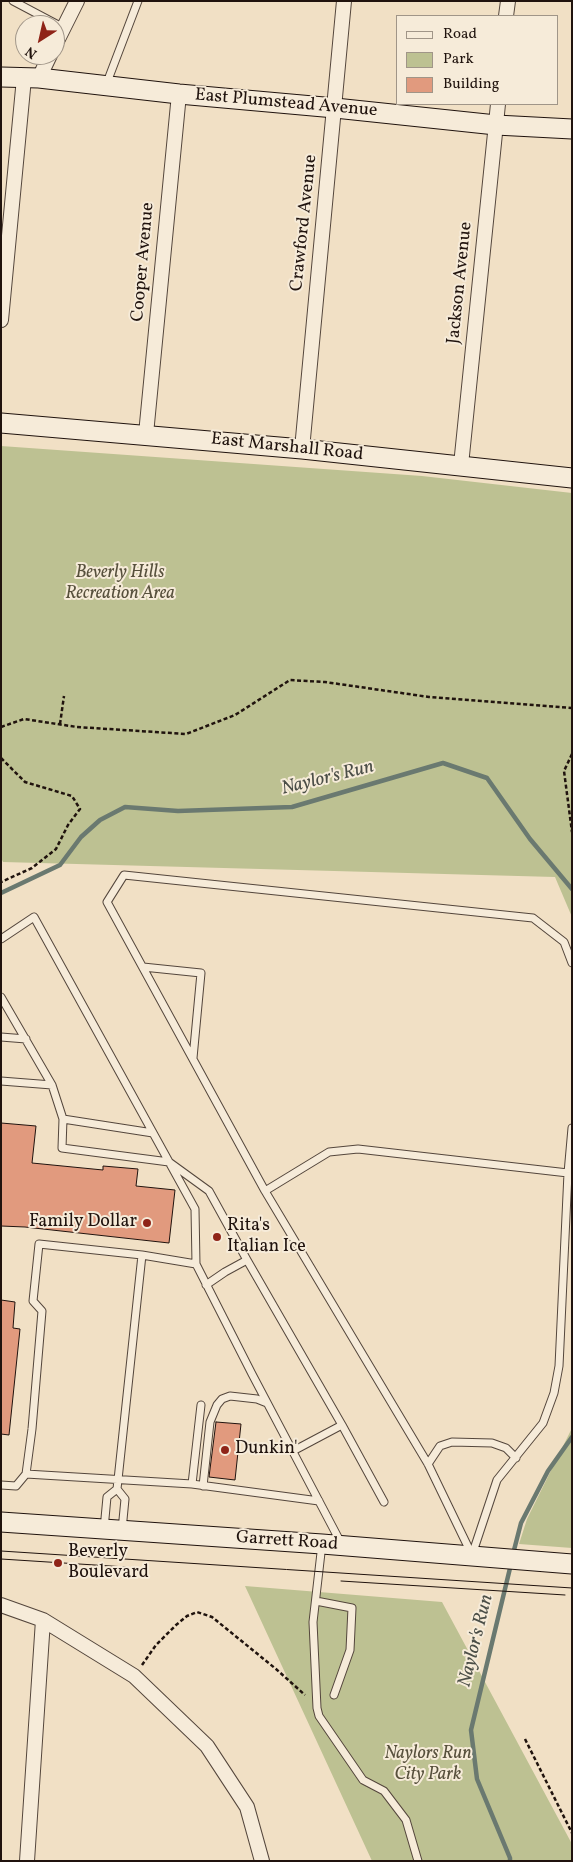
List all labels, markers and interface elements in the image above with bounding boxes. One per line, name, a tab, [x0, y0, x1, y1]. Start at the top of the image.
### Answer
north arrow	[15, 15, 65, 65]
legend	[396, 15, 558, 105]
text: Road	[443, 24, 477, 45]
text: N	[22, 41, 41, 63]
text: Park	[443, 49, 474, 70]
text: Building	[443, 74, 499, 95]
street label: East Plumstead Avenue	[194, 85, 378, 123]
street label: Crawford Avenue	[287, 153, 323, 293]
street label: Cooper Avenue	[128, 201, 160, 323]
street label: Jackson Avenue	[444, 221, 478, 345]
street label: East Marshall Road	[210, 429, 364, 467]
park label: Beverly Hills Recreation Area	[65, 563, 175, 606]
water label: Naylor's Run	[279, 757, 377, 801]
place label: Family Dollar	[29, 1212, 137, 1234]
place label: Rita's Italian Ice	[227, 1216, 306, 1258]
marker: Family Dollar	[141, 1217, 153, 1229]
marker: Rita's Italian Ice	[211, 1231, 223, 1243]
place label: Dunkin'	[235, 1439, 298, 1461]
marker: Dunkin'	[219, 1444, 231, 1456]
street label: Garrett Road	[235, 1528, 339, 1556]
place label: Beverly Boulevard	[68, 1542, 149, 1585]
marker: Beverly Boulevard	[52, 1557, 64, 1569]
water label: Naylor's Run	[455, 1592, 499, 1690]
park label: Naylors Run City Park	[384, 1744, 472, 1786]

